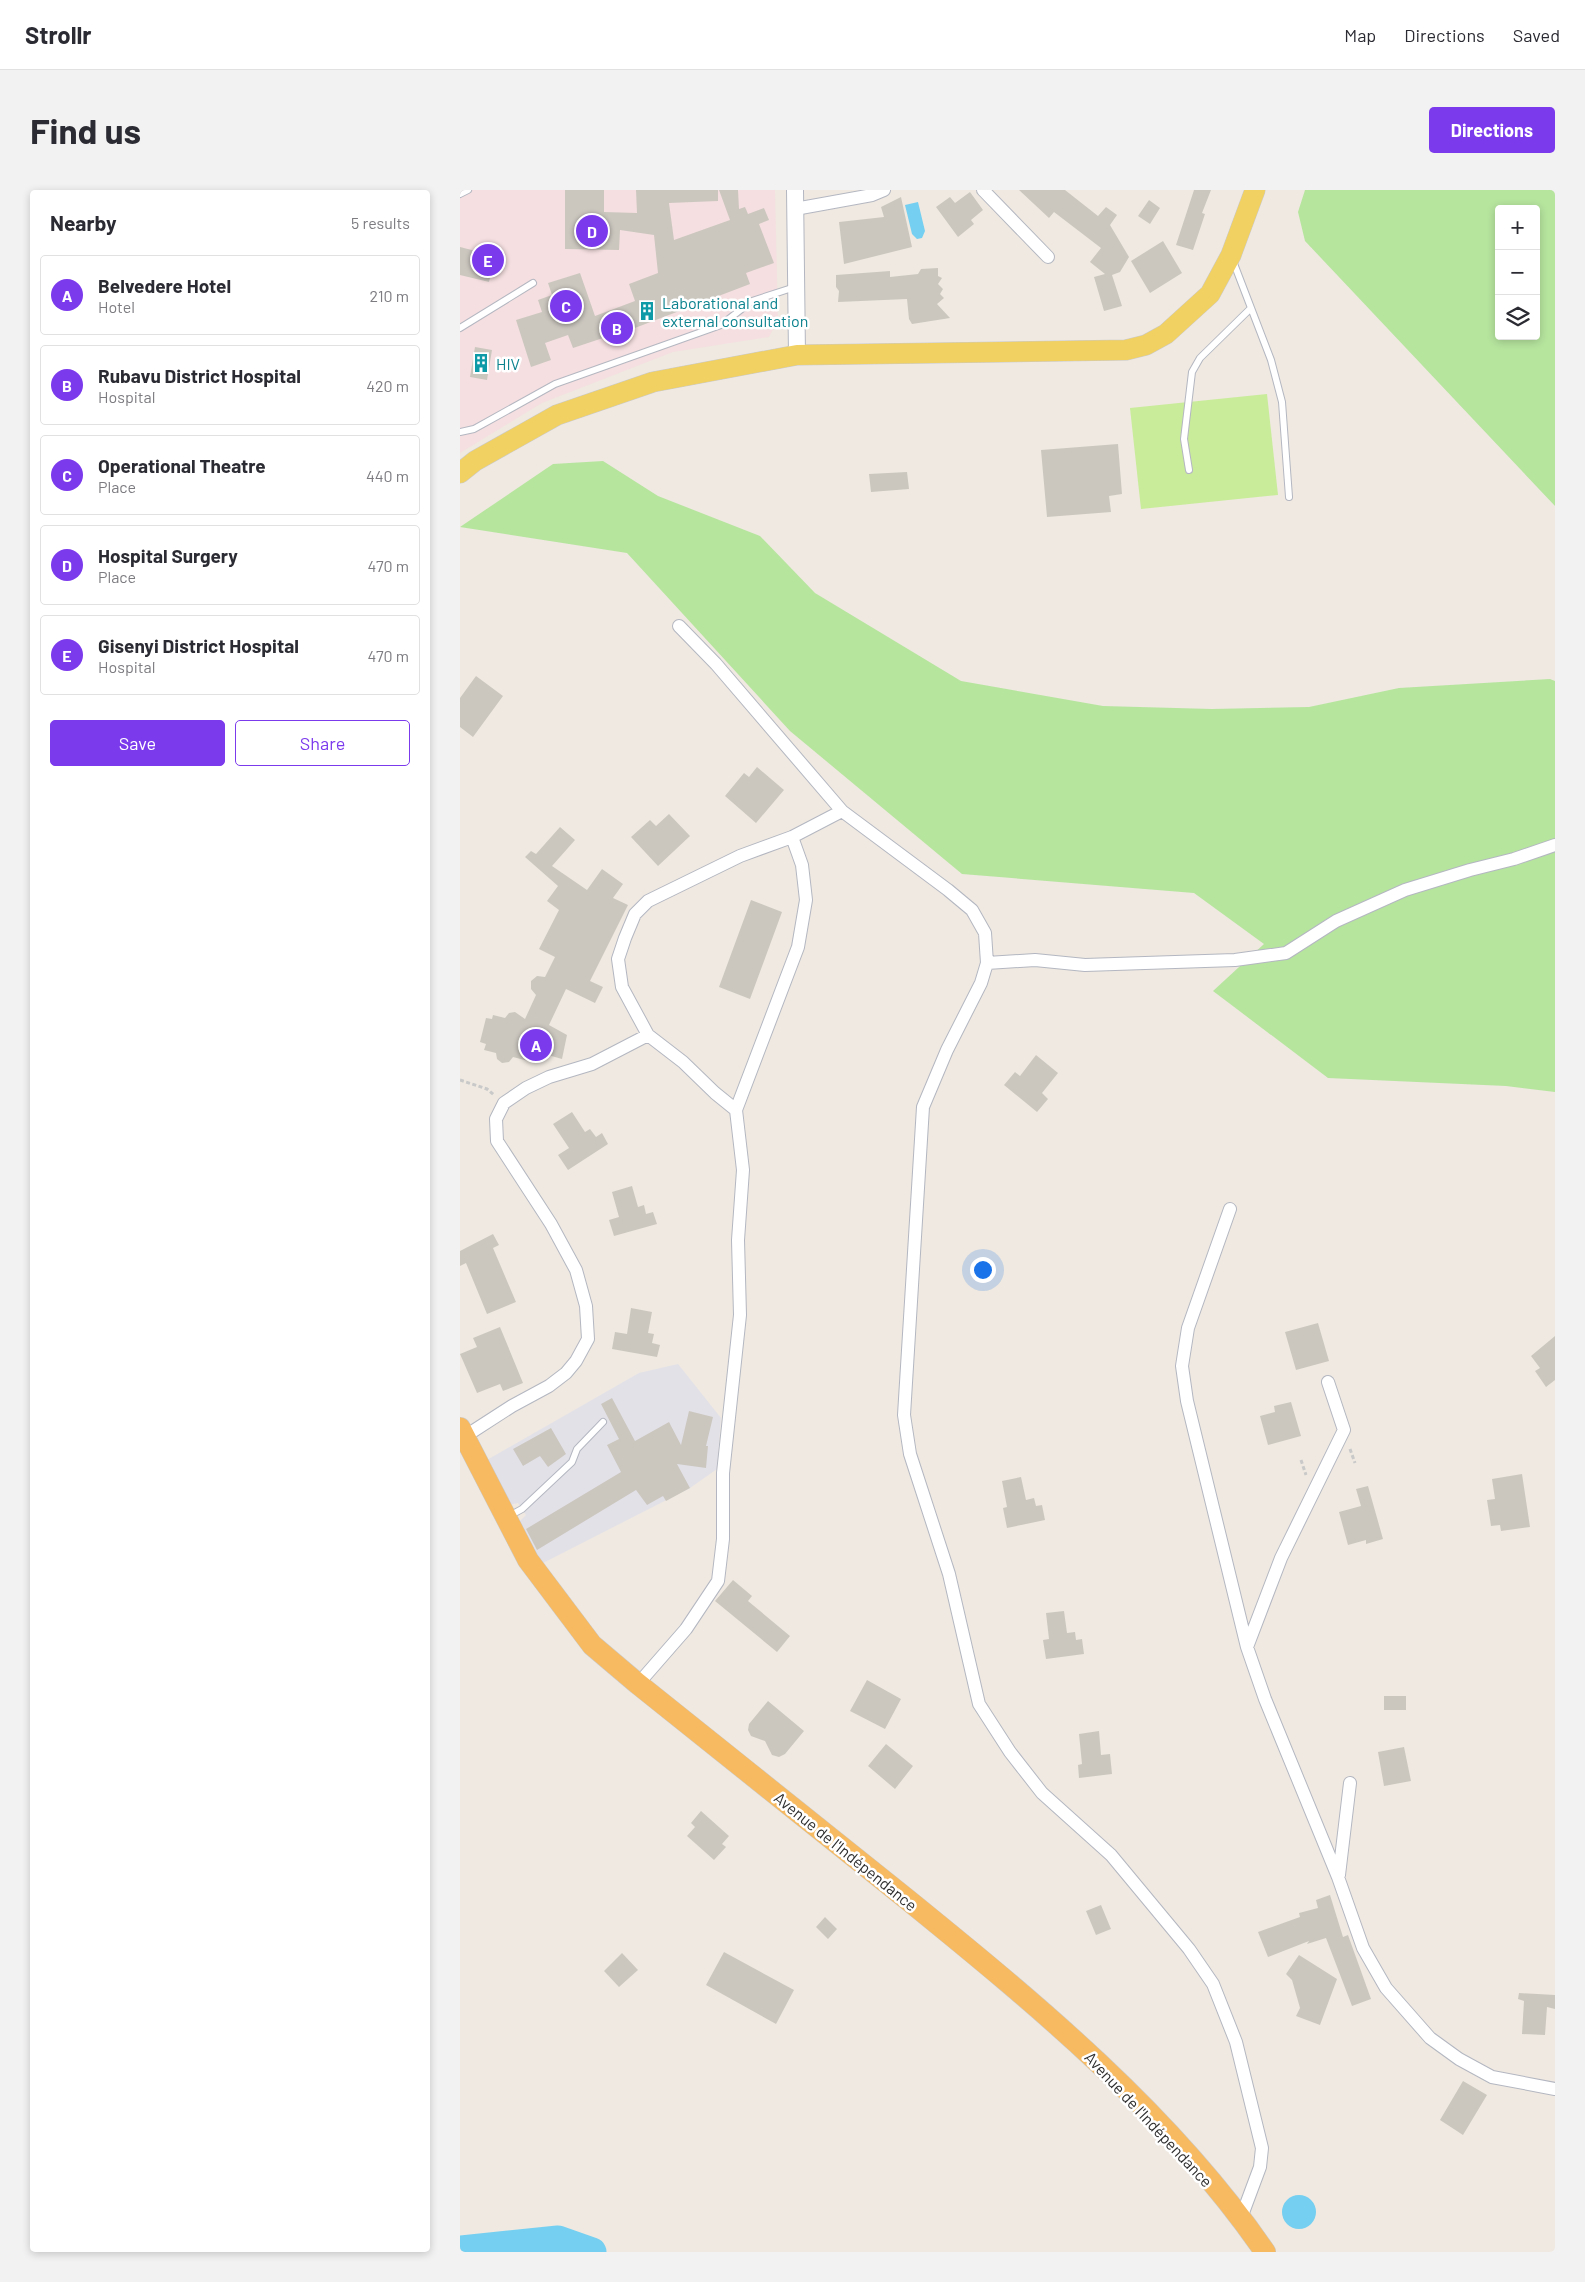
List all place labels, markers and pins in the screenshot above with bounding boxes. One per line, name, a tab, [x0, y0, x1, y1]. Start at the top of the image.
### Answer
pin: D	[576, 212, 608, 250]
pin: E	[472, 241, 504, 279]
pin: C	[550, 287, 582, 325]
place label: Laborational and external consultation	[662, 293, 808, 330]
building icon: Laborational and external consultation	[636, 300, 658, 322]
pin: B	[601, 309, 633, 347]
building icon: HIV	[470, 352, 492, 374]
place label: HIV	[496, 354, 520, 373]
pin: A	[520, 1026, 552, 1064]

